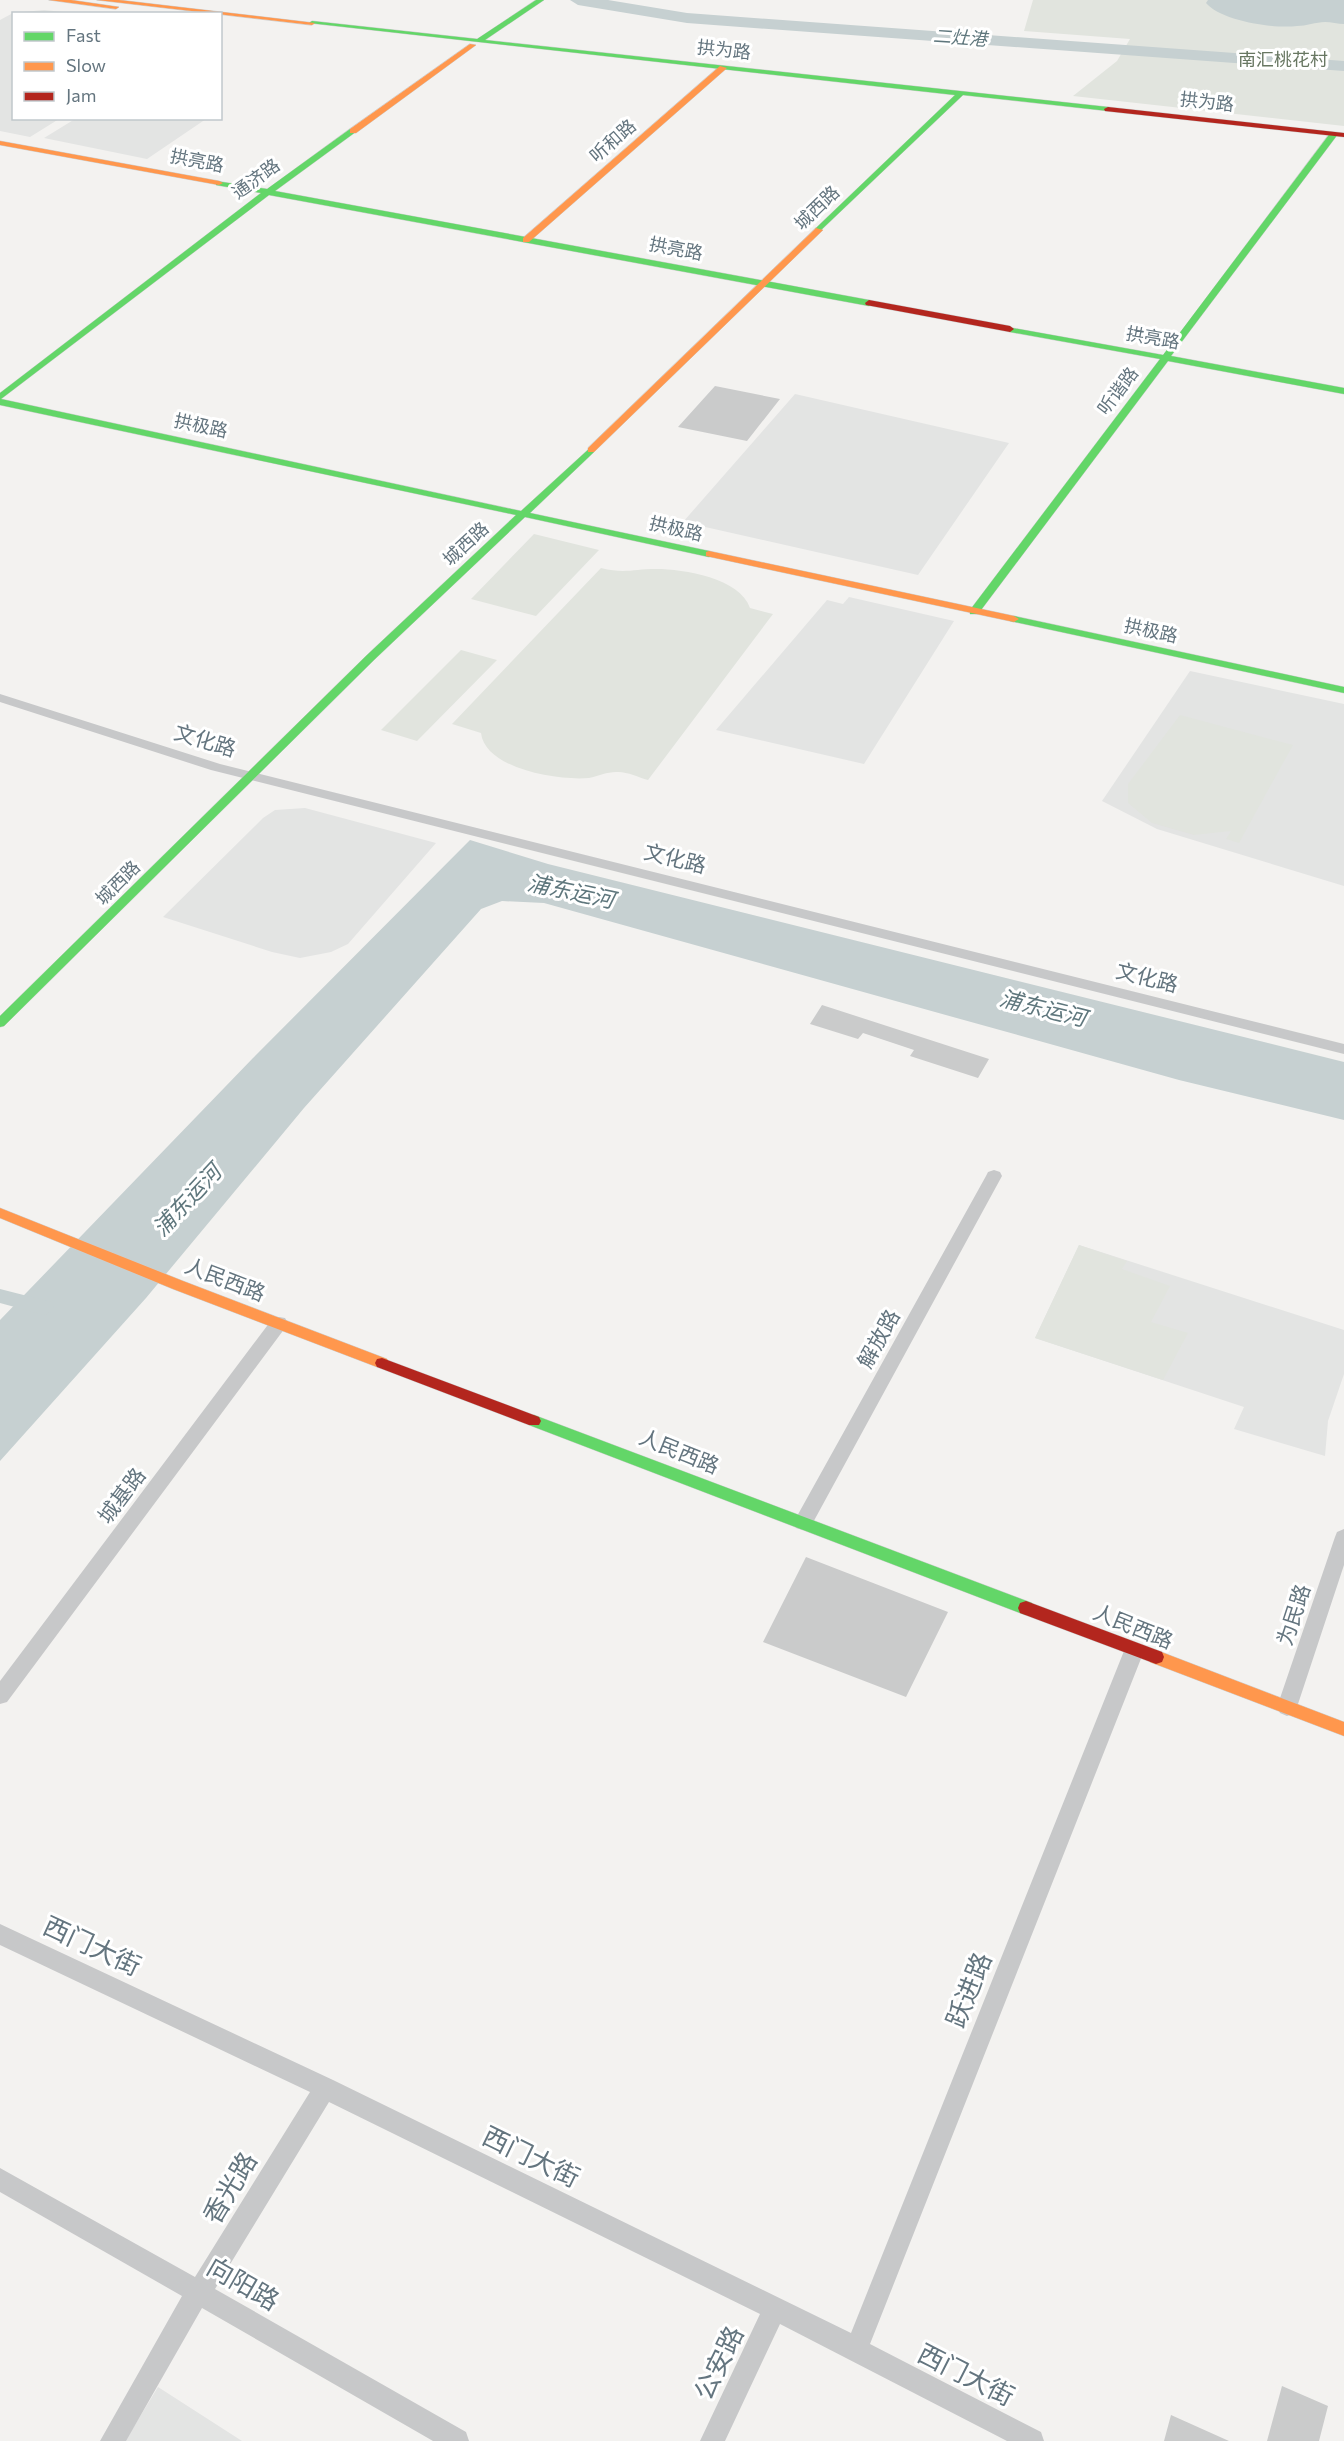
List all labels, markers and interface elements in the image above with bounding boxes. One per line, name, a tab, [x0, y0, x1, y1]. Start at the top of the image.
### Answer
legend	[12, 12, 222, 120]
text: Fast	[66, 24, 101, 46]
water label: 二灶港	[932, 24, 991, 50]
street label: 拱为路	[696, 35, 752, 63]
park label: 南汇桃花村	[1238, 48, 1328, 70]
text: Slow	[66, 54, 106, 76]
text: Jam	[66, 84, 96, 106]
street label: 拱为路	[1179, 87, 1235, 115]
street label: 听和路	[585, 114, 640, 166]
street label: 拱亮路	[169, 144, 226, 176]
street label: 通济路	[227, 153, 284, 203]
street label: 城西路	[789, 181, 843, 234]
street label: 拱亮路	[648, 232, 705, 264]
street label: 拱亮路	[1125, 321, 1182, 353]
street label: 听谐路	[1092, 362, 1142, 419]
street label: 拱极路	[173, 409, 230, 441]
street label: 拱极路	[647, 511, 705, 545]
street label: 城西路	[438, 517, 493, 570]
street label: 拱极路	[1123, 614, 1180, 646]
street label: 文化路	[172, 718, 239, 761]
street label: 文化路	[642, 838, 709, 877]
street label: 城西路	[90, 855, 144, 909]
water label: 浦东运河	[525, 868, 621, 914]
street label: 文化路	[1114, 957, 1181, 996]
water label: 浦东运河	[997, 984, 1093, 1032]
water label: 浦东运河	[147, 1155, 229, 1241]
street label: 人民西路	[182, 1252, 269, 1305]
street label: 解放路	[851, 1305, 904, 1372]
street label: 人民西路	[636, 1423, 723, 1478]
street label: 城基路	[92, 1462, 150, 1528]
street label: 为民路	[1271, 1581, 1314, 1648]
street label: 人民西路	[1090, 1598, 1177, 1653]
street label: 西门大街	[39, 1909, 146, 1981]
street label: 跃进路	[939, 1947, 997, 2031]
street label: 西门大街	[478, 2119, 585, 2192]
street label: 香光路	[195, 2146, 262, 2229]
street label: 向阳路	[202, 2250, 285, 2316]
street label: 公安路	[687, 2320, 749, 2404]
street label: 西门大街	[913, 2336, 1020, 2411]

